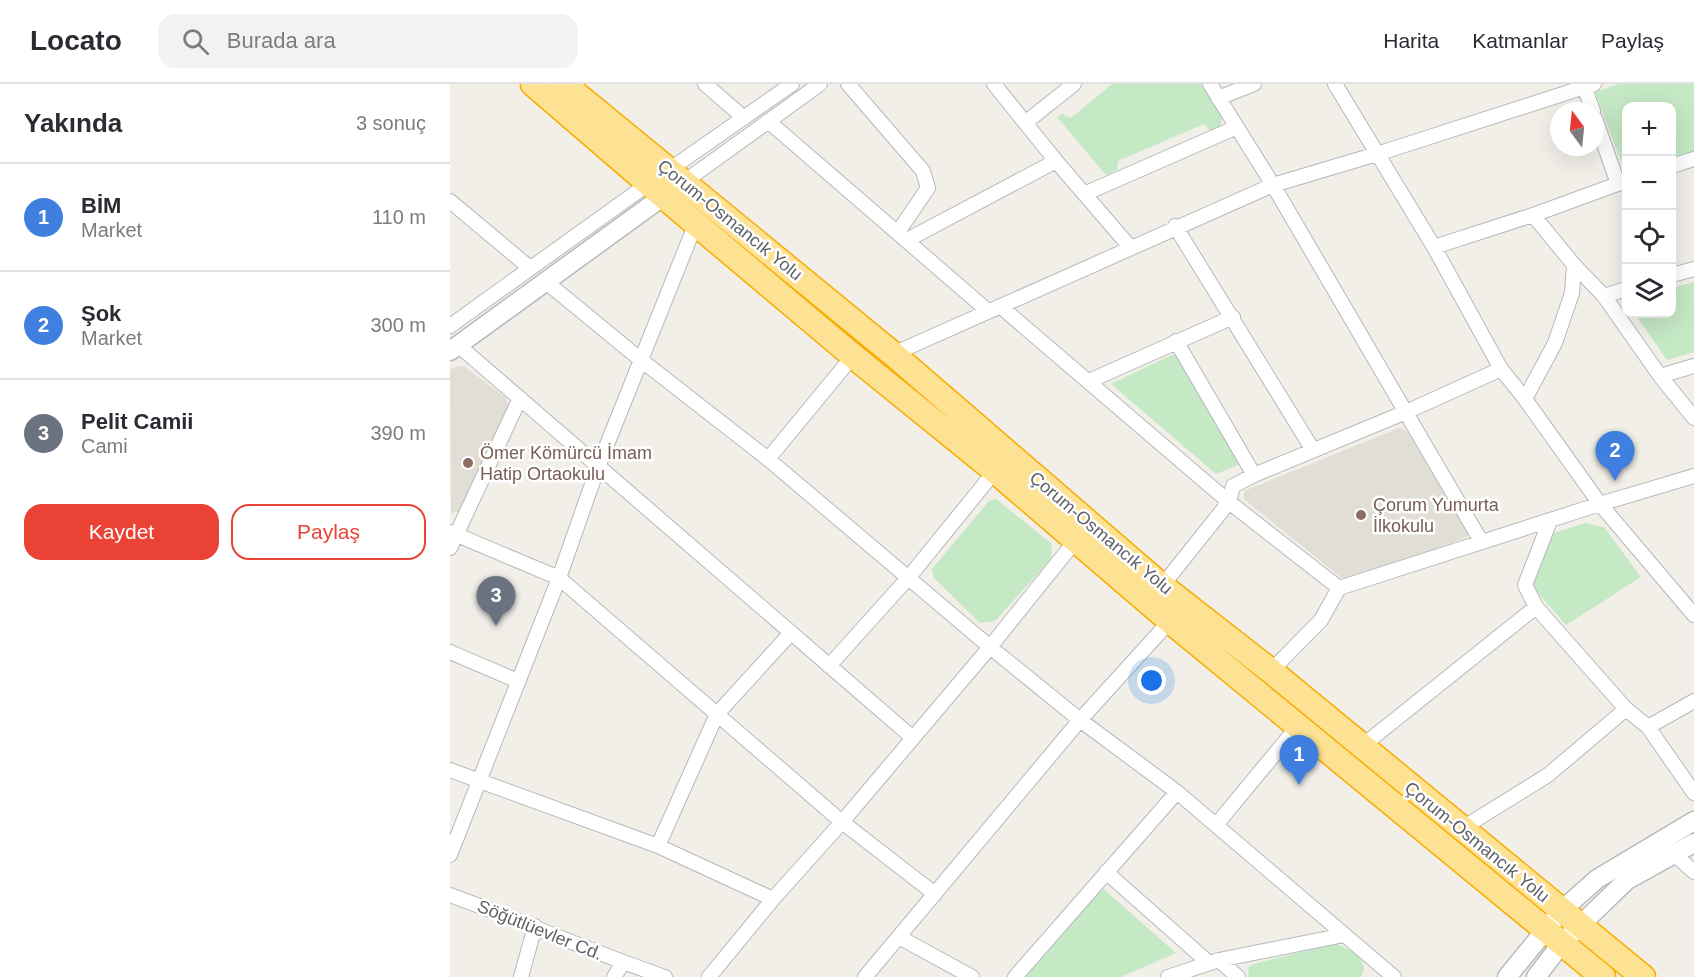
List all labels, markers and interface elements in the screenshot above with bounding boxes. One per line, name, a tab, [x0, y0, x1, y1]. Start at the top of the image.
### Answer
search box	[158, 14, 578, 68]
text: Locato	[30, 25, 122, 56]
icon: search	[179, 25, 212, 58]
text: Burada ara	[227, 28, 336, 53]
text: Harita	[1383, 29, 1439, 52]
text: Katmanlar	[1472, 29, 1568, 52]
text: Paylaş	[1601, 29, 1664, 52]
north arrow	[1550, 102, 1604, 156]
map controls	[1622, 102, 1676, 318]
button: +	[1622, 102, 1676, 156]
text: Yakında	[24, 108, 122, 138]
text: 3 sonuç	[356, 112, 426, 134]
street label: Çorum-Osmancık Yolu	[654, 156, 806, 284]
button: −	[1622, 156, 1676, 210]
text: BİM	[81, 193, 121, 218]
text: 1	[38, 206, 49, 228]
text: 110 m	[372, 206, 426, 228]
button: locate	[1622, 210, 1676, 264]
text: Market	[81, 219, 142, 241]
button: layers	[1622, 264, 1676, 318]
text: Şok	[81, 301, 121, 326]
text: 2	[38, 314, 49, 336]
text: 300 m	[370, 314, 426, 336]
text: Market	[81, 327, 142, 349]
text: Pelit Camii	[81, 409, 193, 434]
text: 3	[38, 422, 49, 444]
text: 390 m	[370, 422, 426, 444]
pin: 2	[1596, 432, 1634, 481]
text: Cami	[81, 435, 128, 457]
place label: Ömer Kömürcü İmam Hatip Ortaokulu	[480, 443, 652, 484]
marker: Ömer Kömürcü İmam Hatip Ortaokulu	[461, 456, 475, 470]
street label: Çorum-Osmancık Yolu	[1026, 467, 1176, 599]
place label: Çorum Yumurta İlkokulu	[1373, 495, 1500, 536]
button: Kaydet	[24, 504, 219, 560]
button: Paylaş	[231, 504, 426, 560]
marker: Çorum Yumurta İlkokulu	[1354, 508, 1368, 522]
pin: 3	[476, 576, 516, 626]
your location	[1137, 666, 1166, 695]
pin: 1	[1280, 736, 1318, 785]
street label: Çorum-Osmancık Yolu	[1401, 778, 1553, 906]
street label: Söğütlüevler Cd.	[475, 896, 605, 964]

